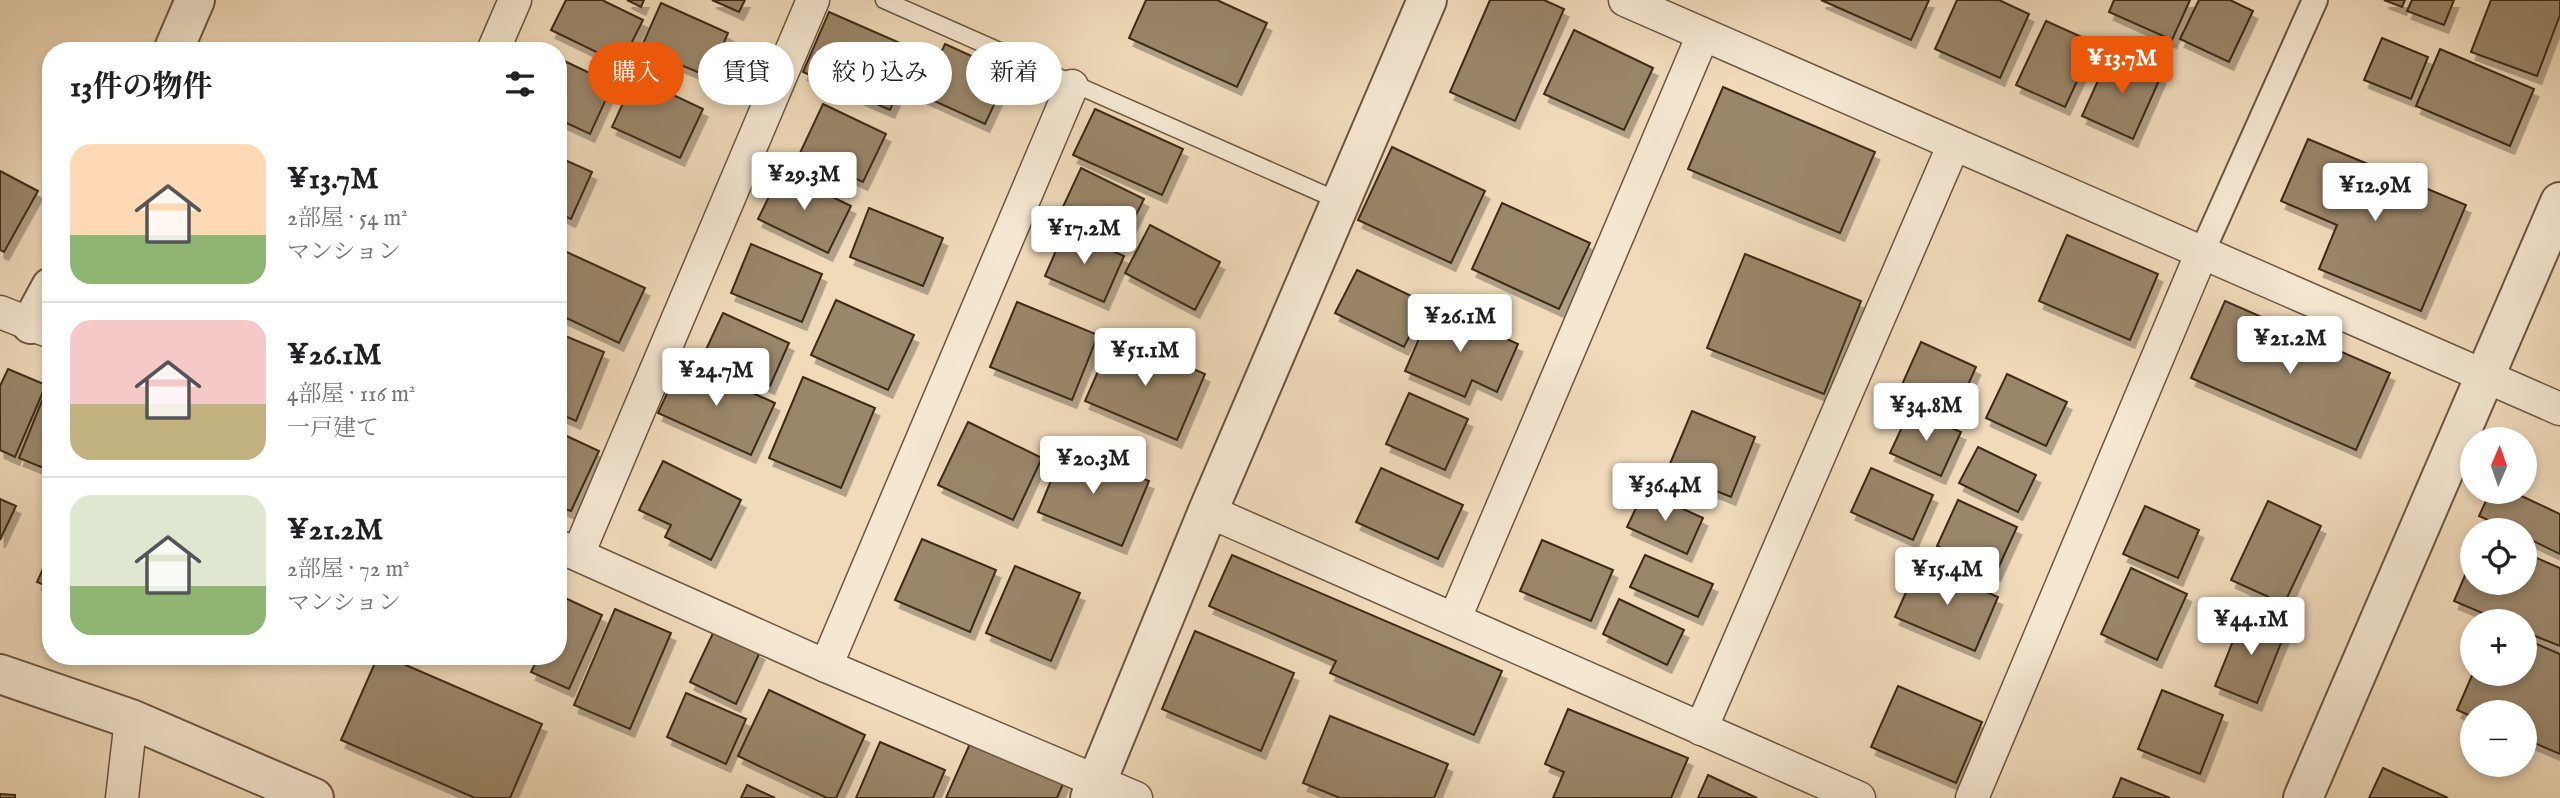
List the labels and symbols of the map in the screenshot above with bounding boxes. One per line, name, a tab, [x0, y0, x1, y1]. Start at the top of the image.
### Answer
pin: ¥13.7M	[2065, 36, 2179, 96]
pin: ¥29.3M	[747, 152, 861, 212]
pin: ¥12.9M	[2318, 164, 2432, 223]
pin: ¥17.2M	[1027, 206, 1141, 266]
pin: ¥26.1M	[1403, 294, 1517, 354]
pin: ¥21.2M	[2233, 316, 2347, 376]
pin: ¥51.1M	[1088, 328, 1202, 388]
pin: ¥24.7M	[659, 348, 773, 408]
pin: ¥34.8M	[1869, 384, 1983, 443]
north arrow	[2460, 427, 2538, 504]
pin: ¥20.3M	[1036, 436, 1150, 496]
pin: ¥36.4M	[1608, 463, 1722, 523]
pin: ¥15.4M	[1890, 548, 2004, 607]
pin: ¥44.1M	[2194, 598, 2308, 657]

